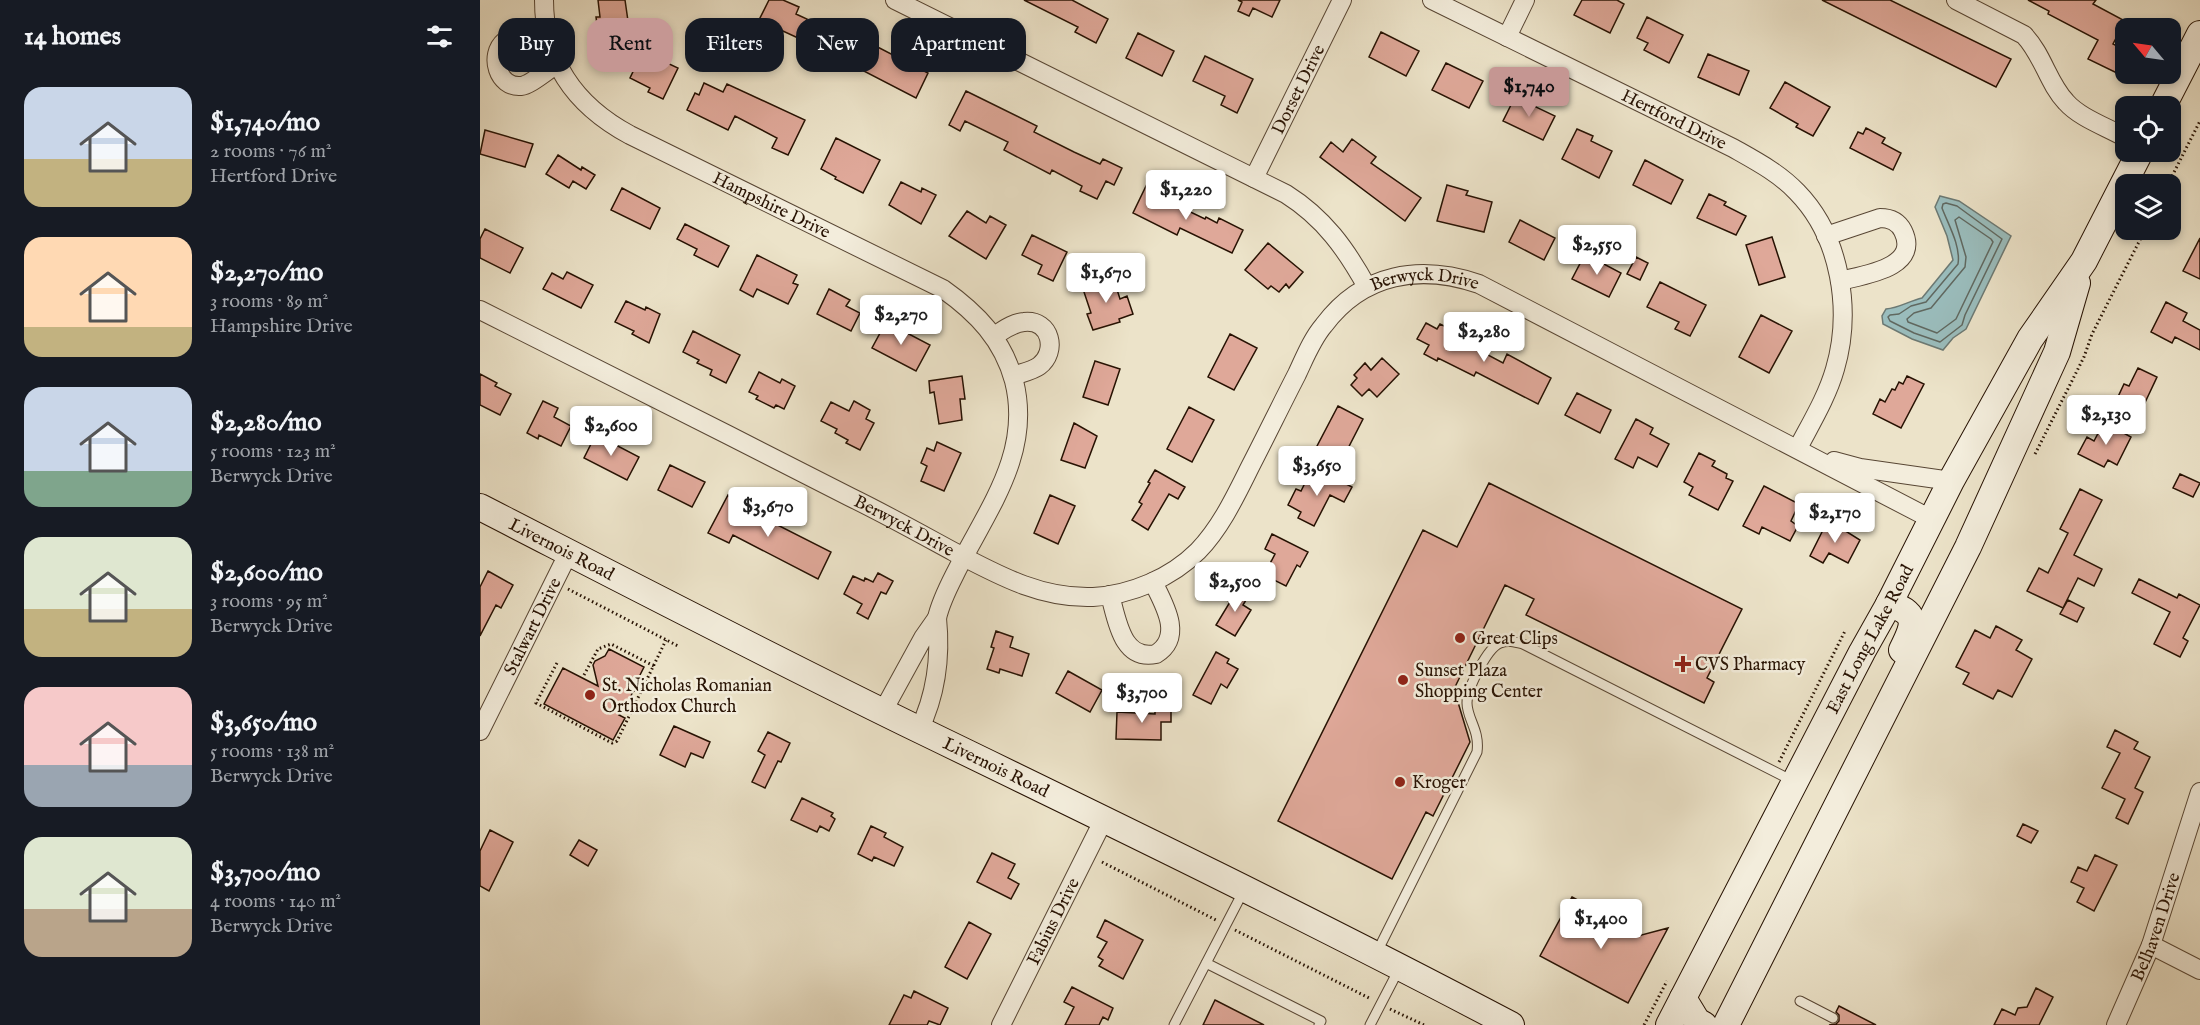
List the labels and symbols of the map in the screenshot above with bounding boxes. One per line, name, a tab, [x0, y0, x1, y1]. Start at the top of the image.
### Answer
north arrow	[2115, 18, 2181, 84]
street label: Dorset Drive	[1267, 41, 1331, 139]
pin: $1,740	[1480, 67, 1578, 118]
street label: Hertford Drive	[1617, 85, 1730, 156]
street label: Hampshire Drive	[708, 167, 834, 245]
pin: $1,220	[1137, 170, 1235, 221]
pin: $2,550	[1548, 225, 1646, 276]
pin: $1,670	[1057, 253, 1155, 304]
street label: Berwyck Drive	[1367, 264, 1482, 297]
pin: $2,270	[852, 295, 950, 346]
pin: $2,280	[1435, 312, 1533, 363]
pin: $2,130	[2057, 395, 2155, 446]
pin: $2,600	[562, 406, 660, 457]
pin: $3,650	[1268, 446, 1366, 497]
pin: $3,670	[719, 487, 817, 538]
street label: Berwyck Drive	[850, 491, 958, 563]
pin: $2,170	[1786, 493, 1884, 544]
street label: Livernois Road	[505, 514, 618, 587]
street label: East Long Lake Road	[1822, 561, 1920, 718]
pin: $2,500	[1186, 562, 1284, 613]
street label: Stalwart Drive	[500, 574, 567, 680]
place label: Great Clips	[1472, 628, 1558, 651]
marker: Great Clips	[1453, 631, 1467, 645]
place label: CVS Pharmacy	[1695, 654, 1806, 677]
marker: CVS Pharmacy	[1676, 657, 1690, 671]
place label: Sunset Plaza Shopping Center	[1415, 660, 1543, 704]
pin: $3,700	[1093, 673, 1191, 724]
marker: Sunset Plaza Shopping Center	[1396, 673, 1410, 687]
place label: St. Nicholas Romanian Orthodox Church	[602, 675, 772, 719]
marker: St. Nicholas Romanian Orthodox Church	[583, 688, 597, 702]
street label: Livernois Road	[939, 733, 1053, 804]
place label: Kroger	[1412, 772, 1466, 795]
marker: Kroger	[1393, 775, 1407, 789]
street label: Belhaven Drive	[2126, 870, 2186, 985]
street label: Fabius Drive	[1023, 874, 1086, 969]
pin: $1,400	[1552, 899, 1650, 950]

